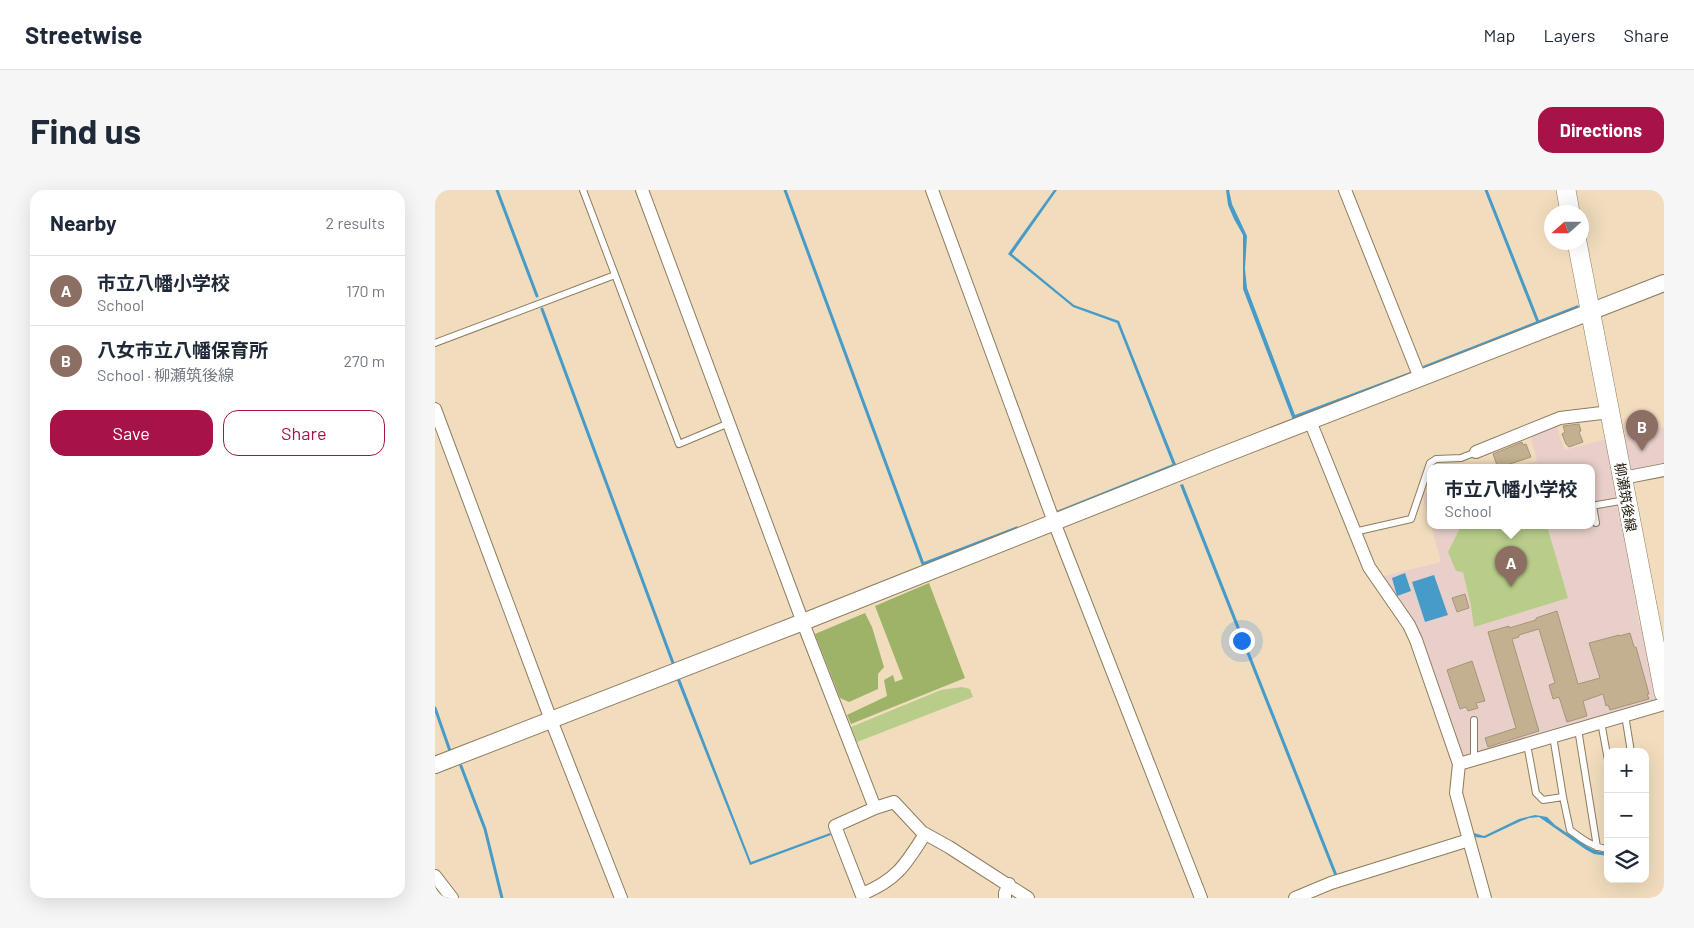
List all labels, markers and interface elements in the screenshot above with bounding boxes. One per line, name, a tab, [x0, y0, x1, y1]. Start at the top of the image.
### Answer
text: Streetwise	[25, 20, 142, 49]
text: Map	[1483, 24, 1515, 46]
text: Layers	[1543, 24, 1596, 46]
text: Share	[1624, 24, 1669, 46]
button: Directions	[1538, 107, 1664, 153]
text: Find us	[30, 109, 141, 151]
north arrow	[1544, 205, 1589, 250]
text: Nearby	[50, 210, 116, 235]
text: 2 results	[326, 213, 385, 232]
text: 市立八幡小学校	[97, 271, 230, 294]
text: A	[61, 281, 71, 300]
text: 170 m	[346, 281, 385, 300]
text: School	[97, 295, 144, 314]
text: 八女市立八幡保育所	[97, 338, 268, 361]
text: B	[61, 351, 71, 370]
text: 270 m	[343, 351, 385, 370]
text: School · 柳瀬筑後線	[97, 365, 234, 384]
button: Save	[50, 410, 213, 456]
button: Share	[223, 410, 385, 456]
pin: B	[1626, 410, 1658, 451]
street label: 柳瀬筑後線	[1612, 461, 1640, 533]
popup	[1427, 464, 1595, 529]
text: 市立八幡小学校	[1444, 477, 1578, 500]
text: School	[1444, 501, 1492, 520]
pin: A	[1495, 546, 1527, 587]
your location	[1229, 628, 1255, 654]
map controls	[1604, 748, 1649, 883]
button: +	[1604, 748, 1649, 793]
button: −	[1604, 793, 1649, 838]
button: layers	[1604, 838, 1649, 883]

